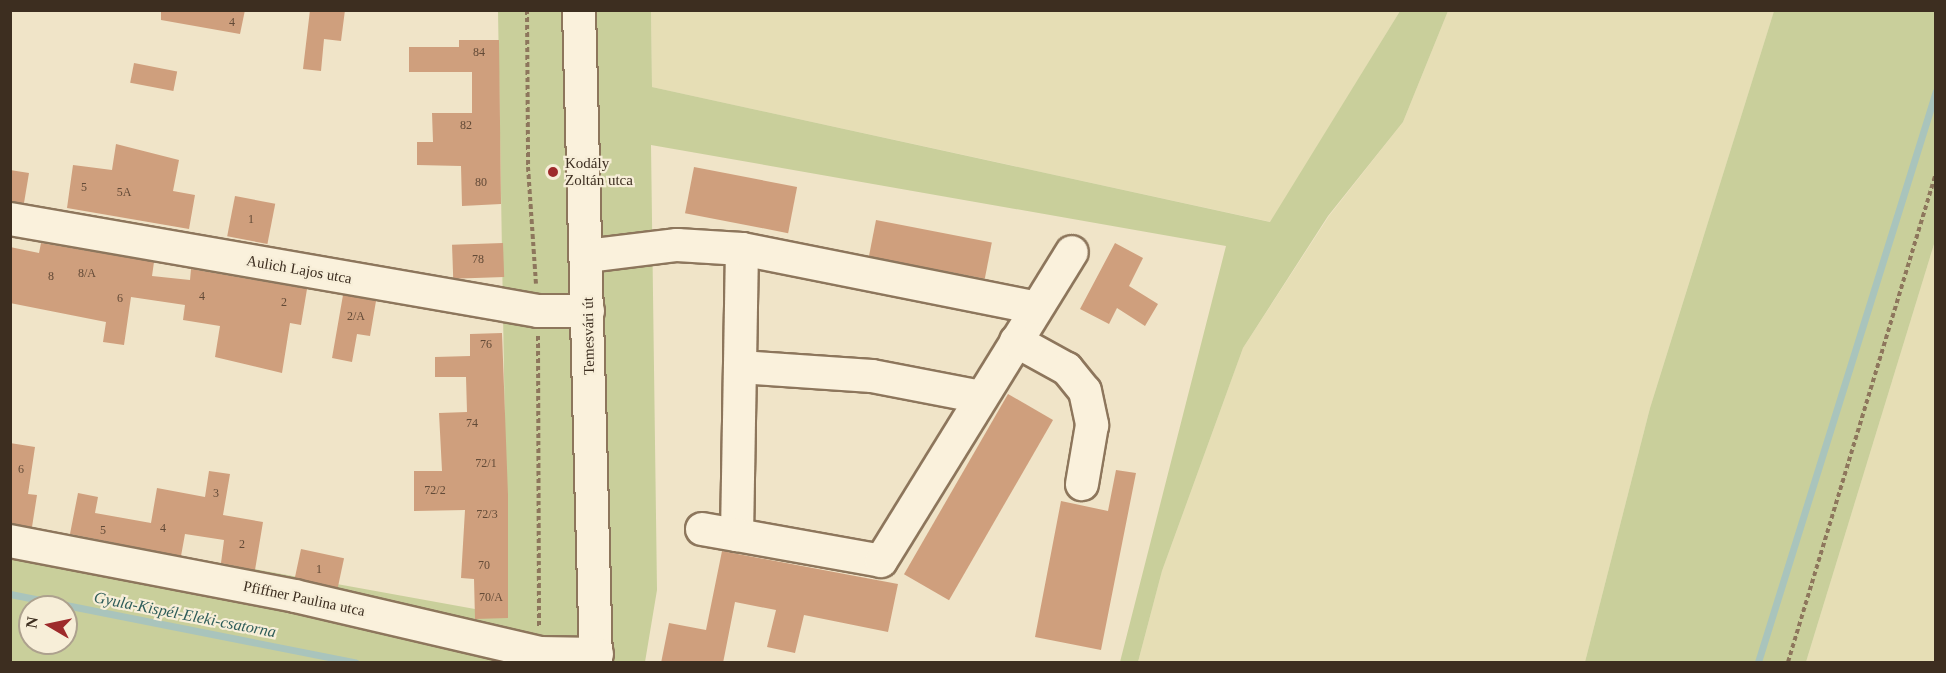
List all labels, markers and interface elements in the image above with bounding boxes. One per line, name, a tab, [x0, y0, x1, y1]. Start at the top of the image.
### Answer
house number: 4	[229, 16, 235, 30]
house number: 84	[473, 46, 485, 60]
house number: 82	[460, 119, 472, 133]
place label: Kodály Zoltán utca	[565, 154, 633, 189]
marker: Kodály Zoltán utca	[546, 165, 560, 179]
house number: 80	[475, 176, 487, 190]
house number: 5	[81, 181, 87, 195]
house number: 5A	[117, 186, 131, 200]
house number: 1	[248, 213, 254, 227]
street label: Aulich Lajos utca	[245, 252, 353, 288]
house number: 78	[472, 253, 484, 267]
house number: 8/A	[78, 267, 96, 281]
house number: 8	[48, 270, 54, 284]
house number: 4	[199, 290, 205, 304]
house number: 6	[117, 292, 123, 306]
house number: 2	[281, 296, 287, 310]
street label: Temesvári út	[579, 297, 599, 375]
house number: 2/A	[347, 310, 365, 324]
house number: 76	[480, 338, 492, 352]
house number: 74	[466, 417, 478, 431]
house number: 72/1	[475, 457, 497, 471]
house number: 6	[18, 463, 24, 477]
house number: 72/2	[424, 484, 446, 498]
house number: 3	[213, 487, 219, 501]
house number: 72/3	[476, 508, 498, 522]
house number: 4	[160, 522, 166, 536]
house number: 5	[100, 524, 106, 538]
house number: 2	[239, 538, 245, 552]
house number: 70	[478, 559, 490, 573]
house number: 1	[316, 563, 322, 577]
street label: Pfiffner Paulina utca	[242, 577, 366, 621]
water label: Gyula-Kispél-Eleki-csatorna	[92, 588, 278, 642]
house number: 70/A	[479, 591, 503, 605]
north arrow	[18, 595, 78, 655]
text: N	[22, 615, 41, 629]

